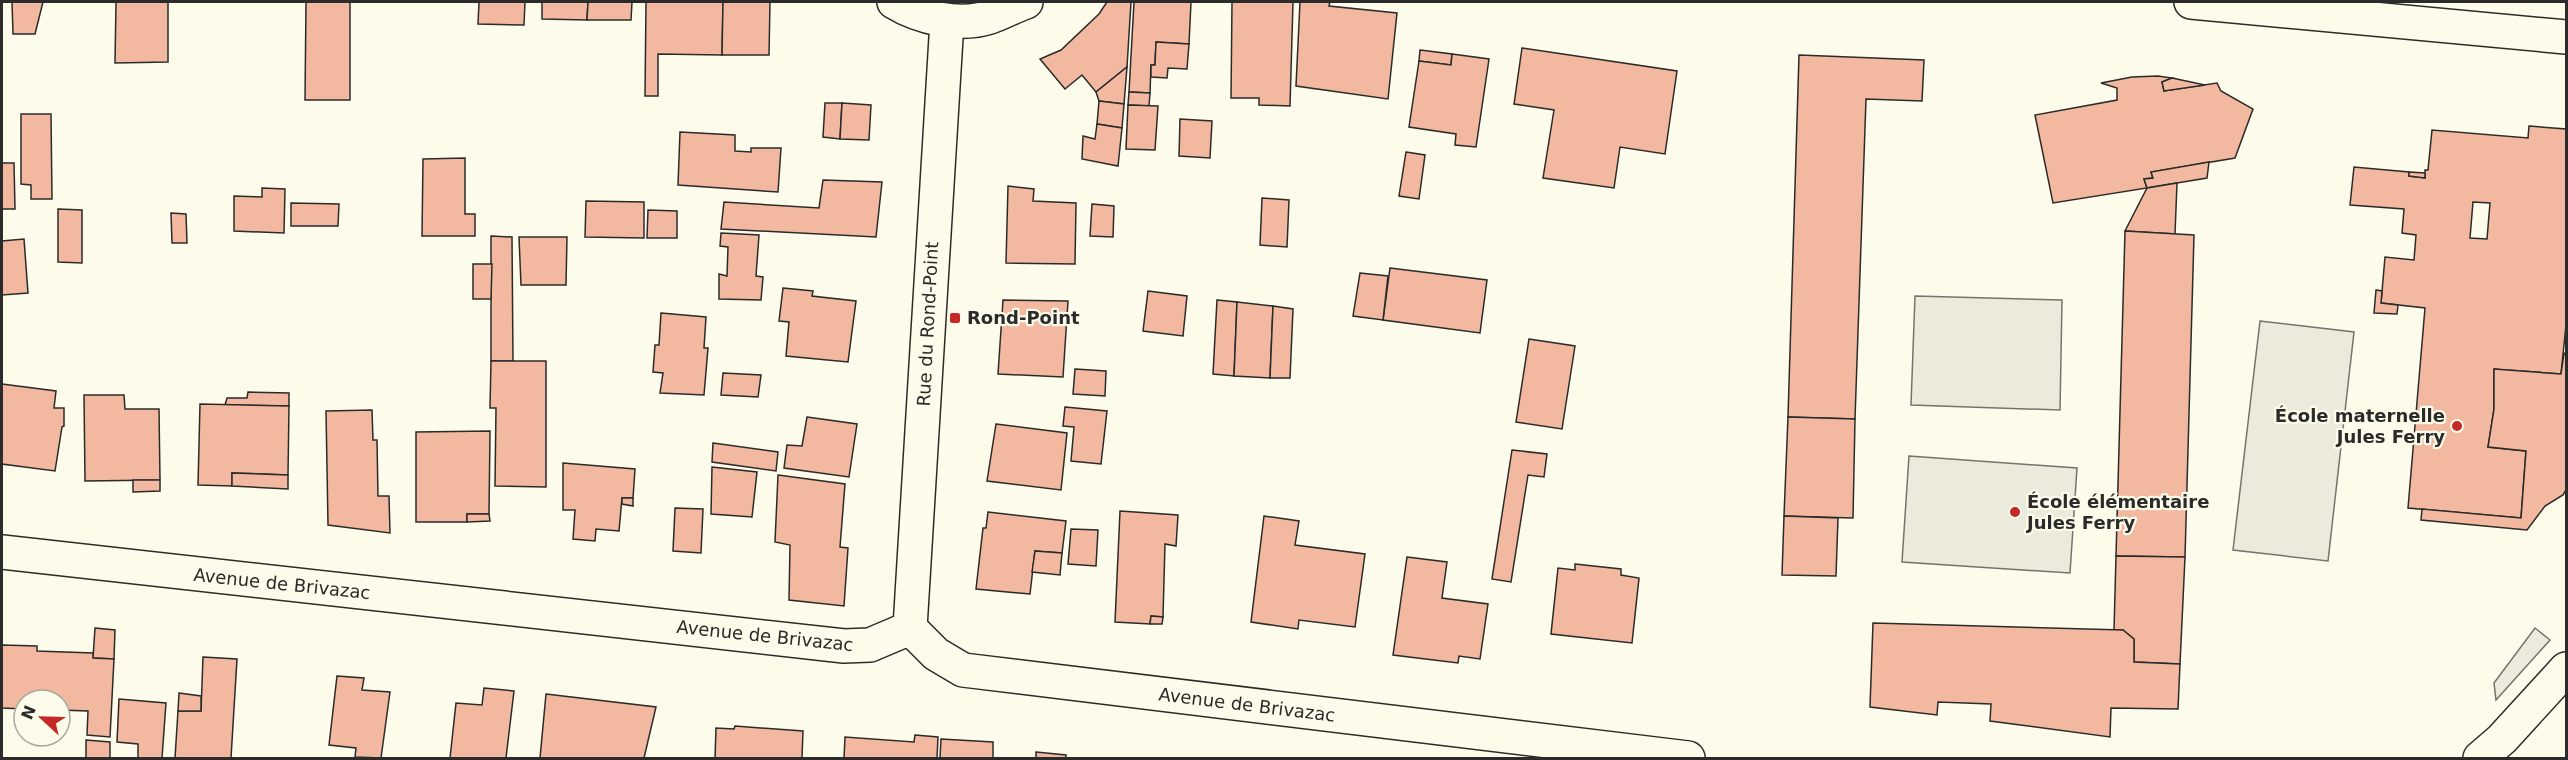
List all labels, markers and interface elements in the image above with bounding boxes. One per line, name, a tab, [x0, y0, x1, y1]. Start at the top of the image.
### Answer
street label: Rue du Rond-Point	[913, 241, 942, 407]
place label: Rond-Point	[967, 307, 1080, 328]
marker: Rond-Point	[948, 311, 962, 325]
place label: École maternelle Jules Ferry	[2275, 405, 2445, 447]
marker: École maternelle Jules Ferry	[2450, 419, 2464, 433]
place label: École élémentaire Jules Ferry	[2025, 491, 2209, 533]
marker: École élémentaire Jules Ferry	[2008, 505, 2022, 519]
street label: Avenue de Brivazac	[193, 564, 371, 603]
street label: Avenue de Brivazac	[676, 616, 854, 655]
street label: Avenue de Brivazac	[1158, 683, 1336, 726]
north arrow	[12, 688, 72, 748]
text: N	[17, 703, 40, 722]

